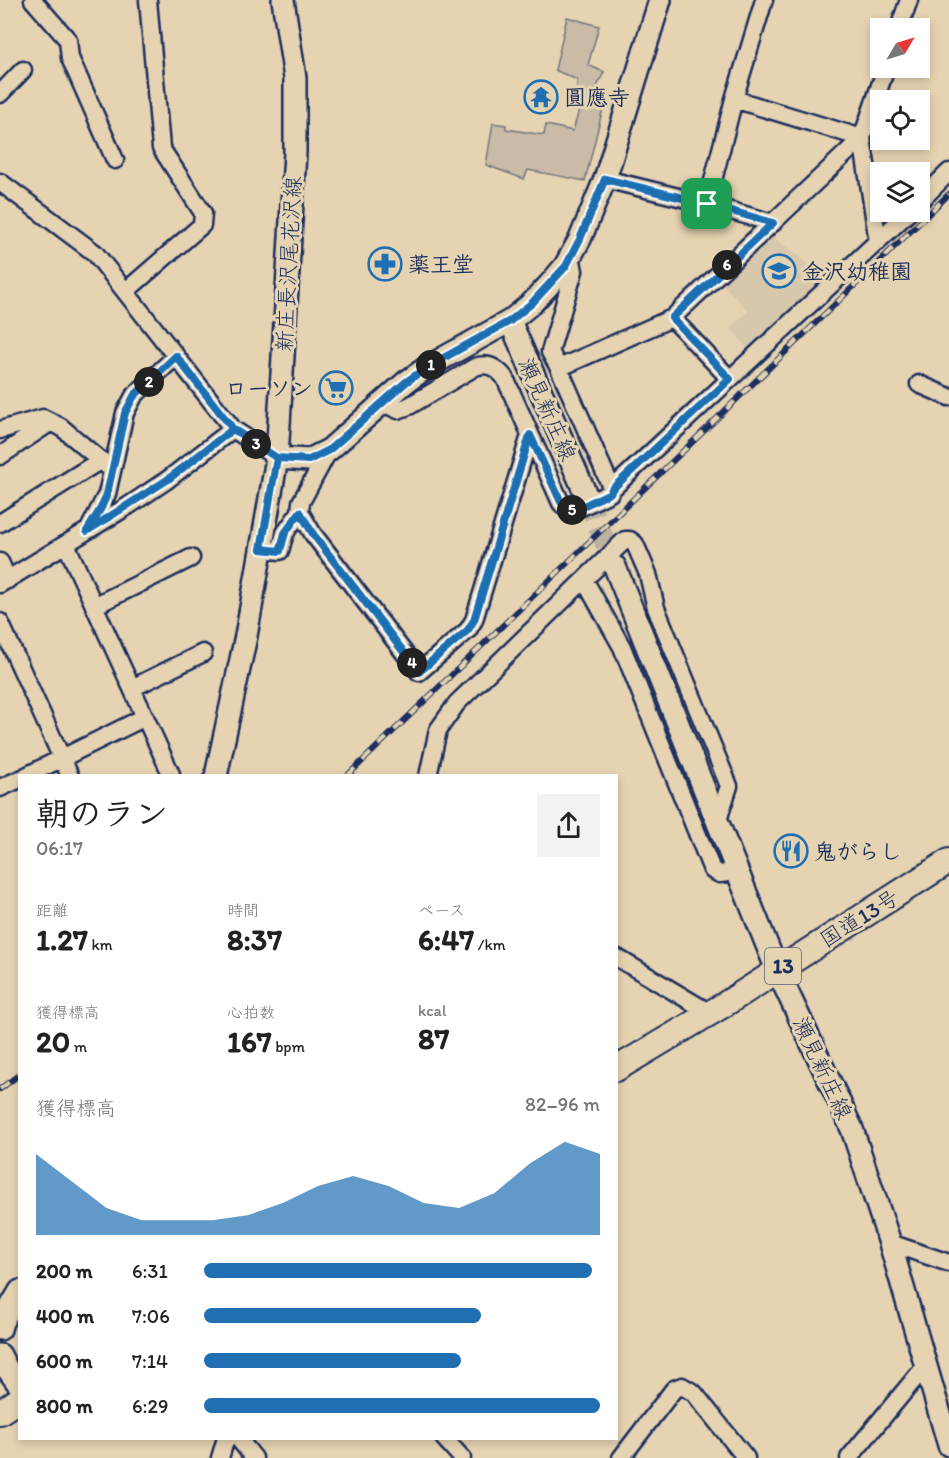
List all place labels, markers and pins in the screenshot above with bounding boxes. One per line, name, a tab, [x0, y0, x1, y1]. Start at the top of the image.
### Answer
temple icon: 圓應寺	[523, 79, 559, 115]
place label: 圓應寺	[564, 84, 630, 111]
pin	[681, 178, 732, 229]
pharmacy icon: 薬王堂	[367, 246, 403, 282]
pin: 6	[712, 250, 742, 280]
place label: 薬王堂	[408, 251, 474, 278]
school or university icon: 金沢幼稚園	[761, 253, 797, 289]
place label: 金沢幼稚園	[802, 258, 912, 285]
pin: 1	[416, 350, 446, 380]
pin: 2	[134, 367, 164, 397]
supermarket icon: ローソン	[318, 370, 354, 406]
place label: ローソン	[225, 375, 313, 402]
pin: 3	[241, 429, 271, 459]
pin: 5	[557, 495, 587, 525]
pin: 4	[397, 648, 427, 678]
restaurant icon: 鬼がらし	[773, 833, 809, 869]
place label: 鬼がらし	[814, 838, 902, 865]

